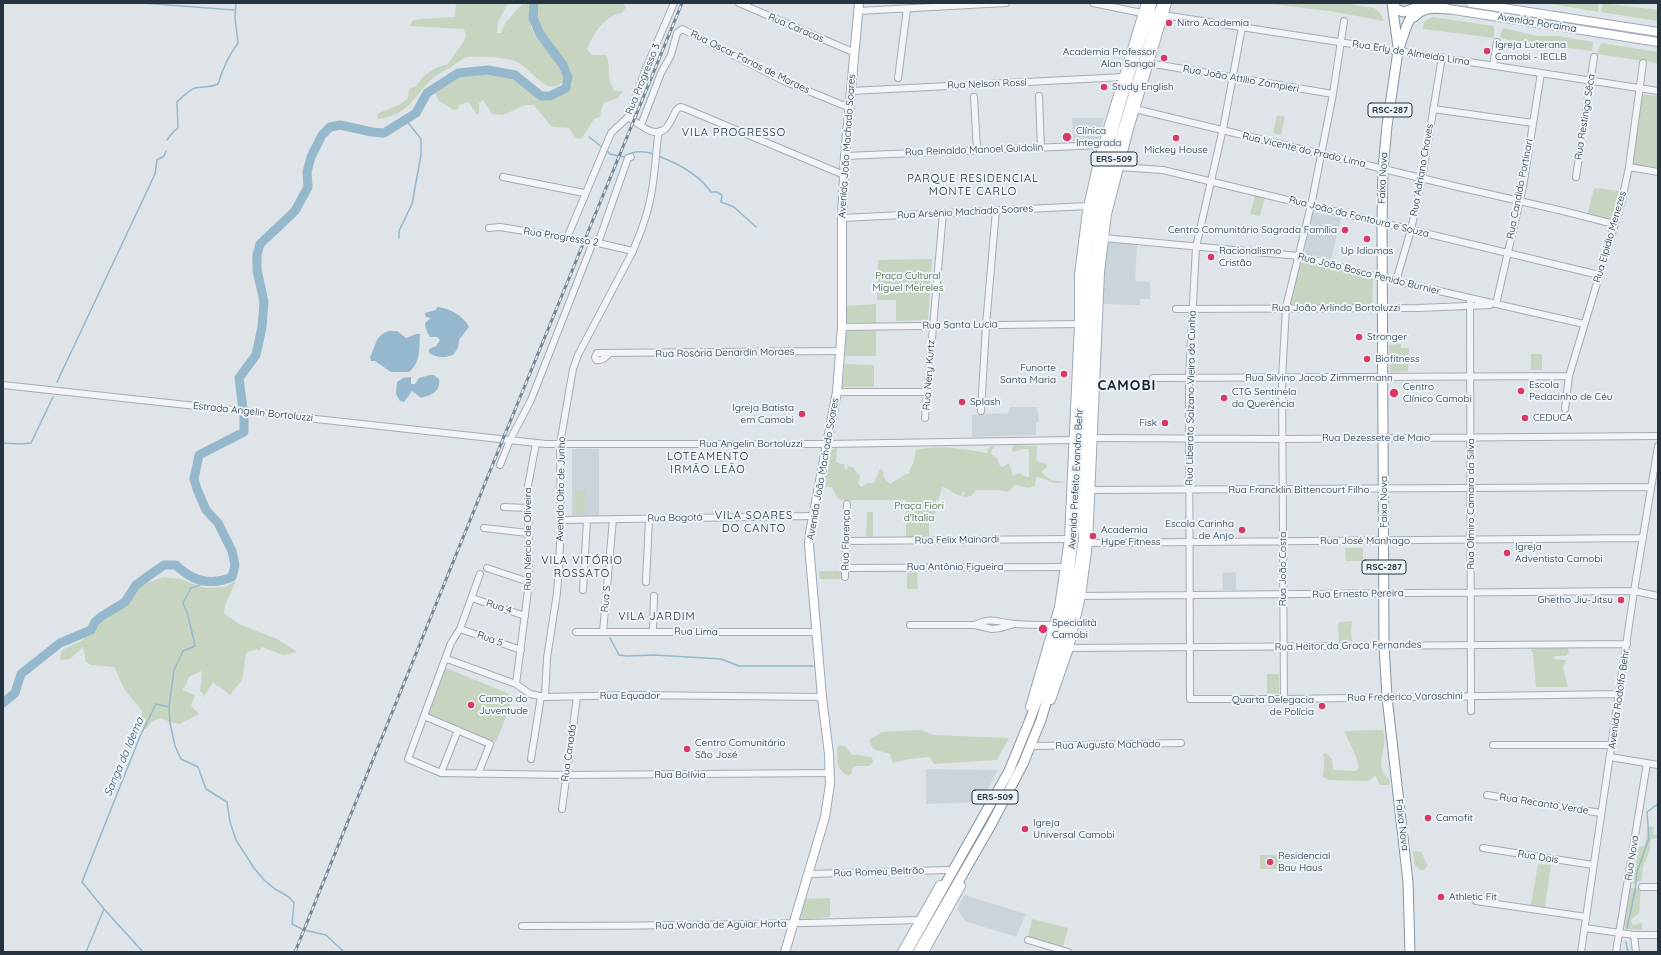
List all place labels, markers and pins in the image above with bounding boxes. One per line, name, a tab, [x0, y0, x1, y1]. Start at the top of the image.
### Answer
place label: Nitro Academia	[1177, 17, 1249, 29]
marker: Nitro Academia	[1164, 18, 1174, 28]
place label: Igreja Luterana Camobi - IECLB	[1495, 39, 1567, 62]
place label: Academia Professor Alan Sangoi	[1063, 46, 1156, 70]
marker: Igreja Luterana Camobi - IECLB	[1482, 46, 1492, 56]
marker: Academia Professor Alan Sangoi	[1159, 53, 1169, 63]
place label: Study English	[1112, 81, 1174, 93]
marker: Study English	[1099, 82, 1109, 92]
place label: Clínica Integrada	[1076, 125, 1121, 148]
marker: Clínica Integrada	[1061, 131, 1073, 143]
marker: Mickey House	[1171, 133, 1181, 143]
place label: Mickey House	[1144, 144, 1208, 156]
place label: Centro Comunitário Sagrada Família	[1168, 224, 1337, 236]
marker: Centro Comunitário Sagrada Família	[1340, 225, 1350, 235]
marker: Up Idiomas	[1362, 234, 1372, 244]
place label: Racionalismo Cristão	[1219, 245, 1281, 268]
place label: Up Idiomas	[1341, 245, 1393, 257]
marker: Racionalismo Cristão	[1206, 252, 1216, 262]
place label: Stronger	[1367, 331, 1407, 343]
marker: Stronger	[1354, 332, 1364, 342]
place label: Biofitness	[1375, 353, 1420, 365]
marker: Biofitness	[1362, 354, 1372, 364]
place label: Funorte Santa Maria	[1000, 362, 1056, 386]
marker: Funorte Santa Maria	[1059, 369, 1069, 379]
place label: Escola Pedacinho de Céu	[1529, 379, 1612, 402]
place label: Centro Clínico Camobi	[1403, 381, 1472, 404]
place label: CTG Sentinela da Querência	[1232, 386, 1296, 410]
marker: Escola Pedacinho de Céu	[1516, 386, 1526, 396]
marker: Centro Clínico Camobi	[1388, 387, 1400, 399]
marker: CTG Sentinela da Querência	[1219, 393, 1229, 403]
place label: Splash	[970, 396, 1000, 408]
marker: Splash	[957, 397, 967, 407]
place label: Igreja Batista em Camobi	[732, 402, 794, 426]
marker: Igreja Batista em Camobi	[797, 409, 807, 419]
place label: CEDUCA	[1533, 412, 1573, 424]
marker: CEDUCA	[1520, 413, 1530, 423]
place label: Fisk	[1139, 417, 1157, 429]
marker: Fisk	[1160, 418, 1170, 428]
place label: Escola Carinha de Anjo	[1165, 518, 1234, 542]
place label: Academia Hype Fitness	[1101, 524, 1160, 548]
marker: Escola Carinha de Anjo	[1237, 525, 1247, 535]
marker: Academia Hype Fitness	[1088, 531, 1098, 541]
place label: Igreja Adventista Camobi	[1515, 541, 1603, 564]
marker: Igreja Adventista Camobi	[1502, 548, 1512, 558]
place label: Ghetho Jiu-Jitsu	[1538, 594, 1613, 606]
marker: Ghetho Jiu-Jitsu	[1616, 595, 1626, 605]
place label: Specialità Camobi	[1052, 617, 1097, 640]
marker: Specialità Camobi	[1037, 623, 1049, 635]
place label: Campo do Juventude	[479, 693, 528, 716]
place label: Quarta Delegacia de Polícia	[1232, 694, 1314, 718]
marker: Campo do Juventude	[466, 700, 476, 710]
marker: Quarta Delegacia de Polícia	[1317, 701, 1327, 711]
place label: Centro Comunitário São José	[695, 737, 786, 760]
marker: Centro Comunitário São José	[682, 744, 692, 754]
place label: Camofit	[1436, 812, 1473, 824]
marker: Camofit	[1423, 813, 1433, 823]
place label: Igreja Universal Camobi	[1033, 817, 1115, 840]
marker: Igreja Universal Camobi	[1020, 824, 1030, 834]
place label: Residencial Bau Haus	[1278, 850, 1330, 874]
marker: Residencial Bau Haus	[1265, 857, 1275, 867]
place label: Athletic Fit	[1449, 891, 1497, 903]
marker: Athletic Fit	[1436, 892, 1446, 902]

